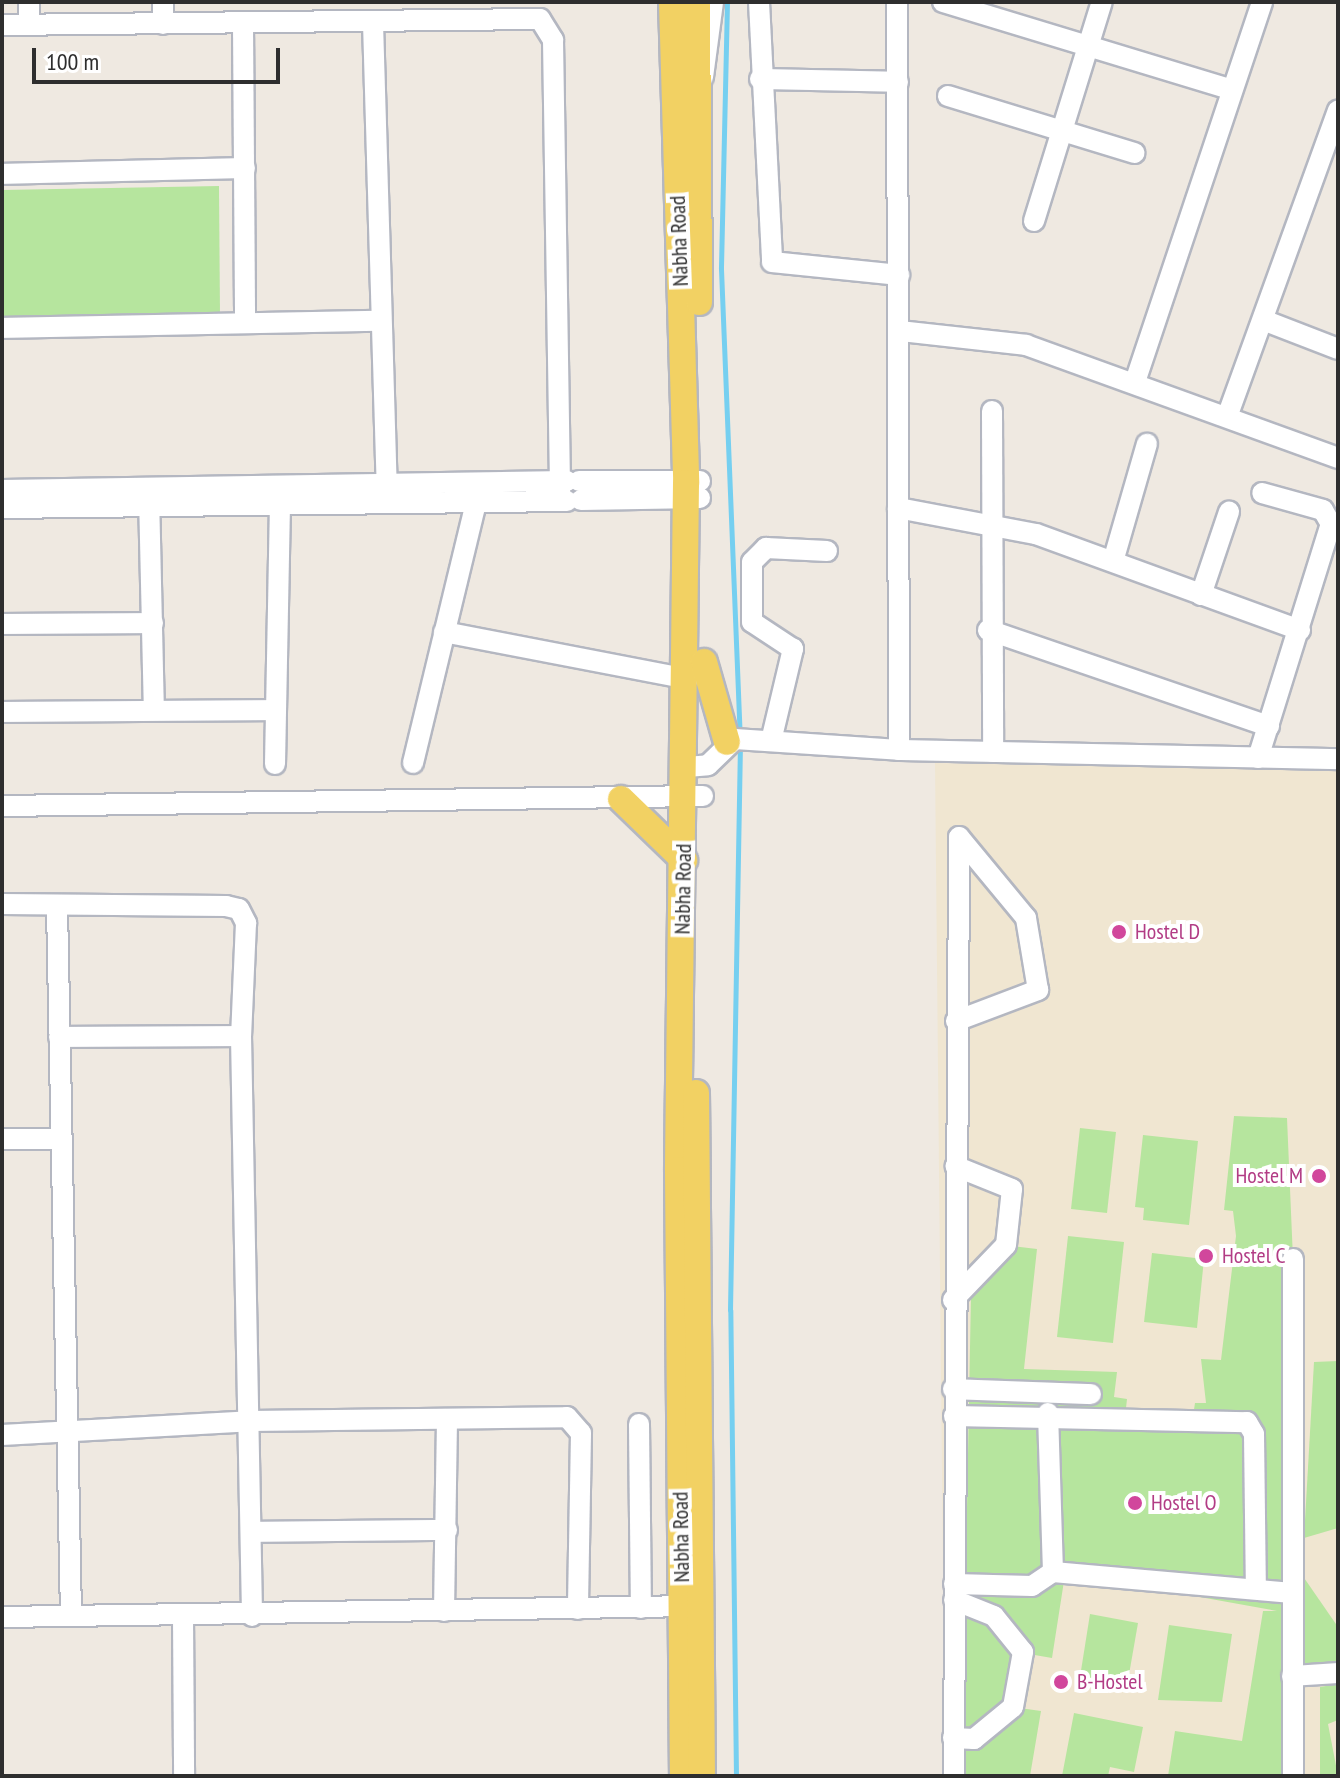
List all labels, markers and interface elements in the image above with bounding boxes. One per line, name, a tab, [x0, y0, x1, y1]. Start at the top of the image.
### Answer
scale bar	[36, 32, 284, 82]
text: 100 m	[46, 46, 99, 77]
street label: Nabha Road	[664, 195, 694, 287]
street label: Nabha Road	[669, 843, 697, 935]
place label: Hostel D	[1135, 919, 1200, 945]
marker: Hostel D	[1110, 923, 1128, 941]
place label: Hostel M	[1236, 1163, 1303, 1189]
marker: Hostel M	[1310, 1167, 1328, 1185]
place label: Hostel C	[1222, 1243, 1286, 1269]
marker: Hostel C	[1197, 1247, 1215, 1265]
place label: Hostel O	[1151, 1490, 1217, 1516]
street label: Nabha Road	[667, 1491, 695, 1583]
marker: Hostel O	[1126, 1494, 1144, 1512]
place label: B-Hostel	[1077, 1669, 1143, 1695]
marker: B-Hostel	[1052, 1673, 1070, 1691]

